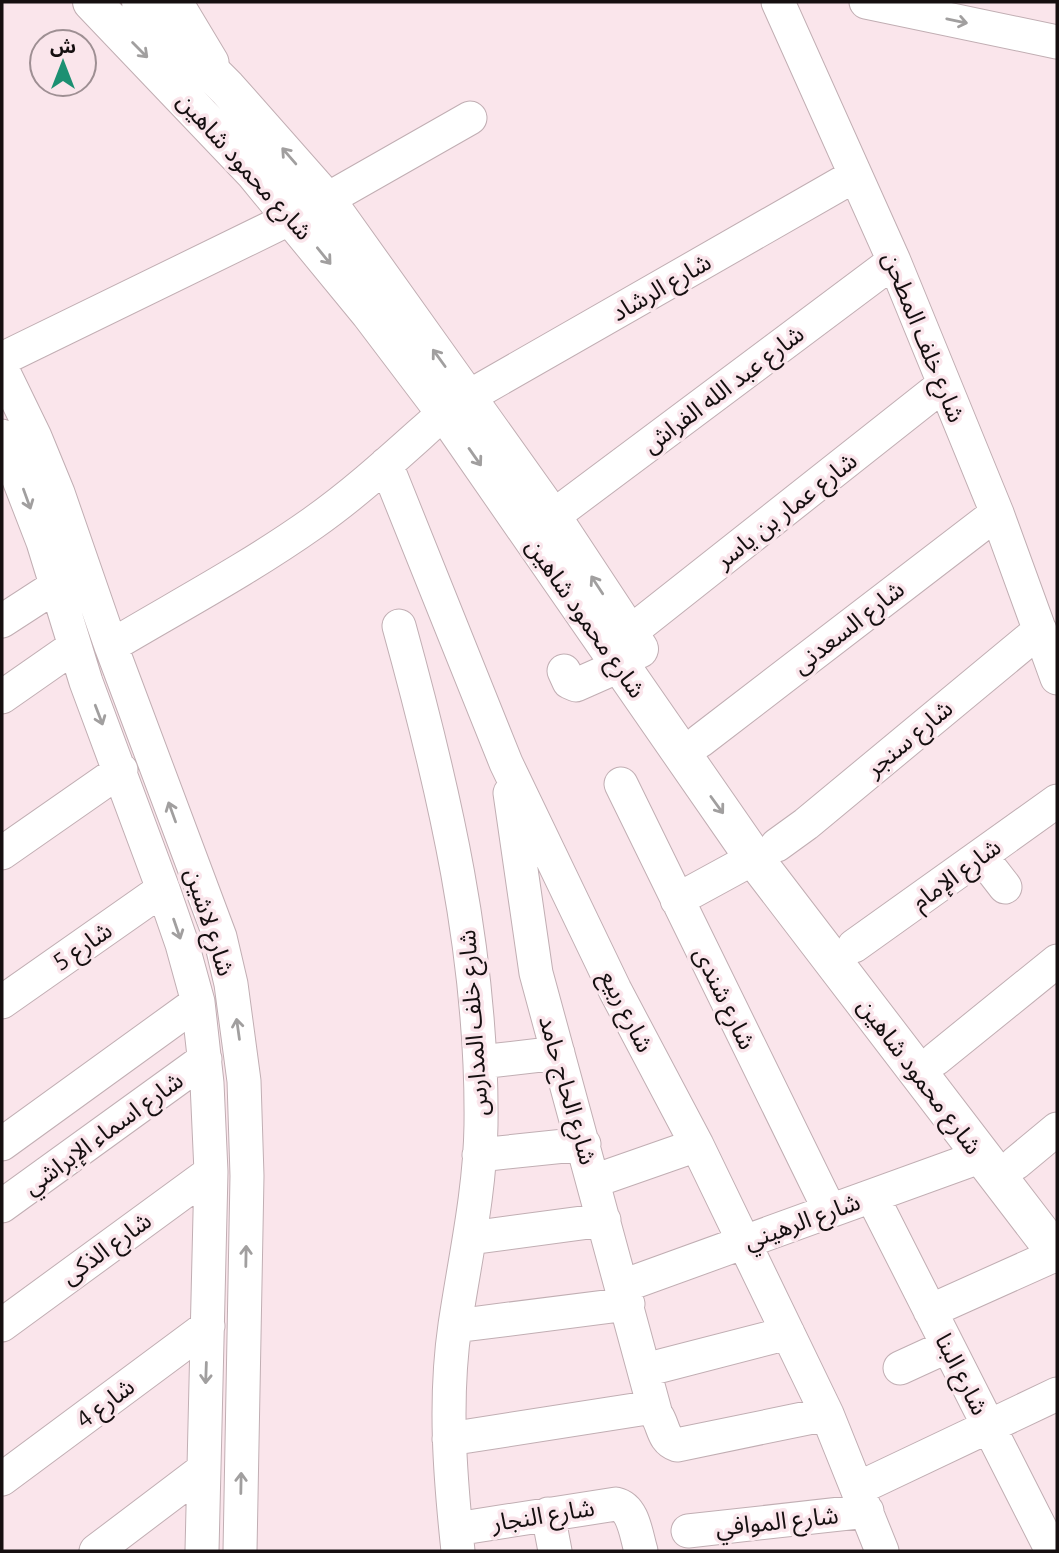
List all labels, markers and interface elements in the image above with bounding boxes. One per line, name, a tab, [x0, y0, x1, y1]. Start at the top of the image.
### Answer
one-way arrow	[945, 14, 968, 28]
north arrow	[28, 28, 98, 98]
text: ش	[50, 35, 76, 57]
one-way arrow	[131, 42, 148, 59]
street label: شارع محمود شاهين	[169, 87, 318, 248]
one-way arrow	[281, 147, 297, 165]
one-way arrow	[316, 247, 332, 265]
street label: شارع الرشاد	[607, 248, 717, 330]
street label: شارع خلف المطحن	[874, 248, 970, 428]
street label: شارع عبد الله الفراش	[637, 320, 811, 462]
one-way arrow	[432, 349, 446, 368]
one-way arrow	[468, 447, 482, 466]
street label: شارع عمار بن ياسر	[709, 447, 864, 577]
one-way arrow	[22, 488, 34, 510]
street label: شارع محمود شاهين	[518, 533, 651, 705]
street label: شارع السعدنى	[787, 575, 912, 682]
one-way arrow	[590, 576, 604, 595]
street label: شارع سنجر	[860, 694, 960, 786]
one-way arrow	[94, 703, 107, 725]
one-way arrow	[710, 795, 724, 814]
one-way arrow	[165, 801, 177, 823]
street label: شارع الإمام	[906, 833, 1009, 919]
street label: شارع لاشين	[176, 865, 240, 980]
street label: شارع 5	[47, 916, 119, 979]
one-way arrow	[172, 917, 184, 939]
street label: شارع خلف المدارس	[453, 929, 497, 1117]
street label: شارع شندى	[685, 943, 761, 1055]
street label: شارع ربيع	[591, 965, 659, 1058]
street label: شارع محمود شاهين	[849, 993, 987, 1162]
street label: شارع الحاج حامد	[530, 1012, 602, 1169]
one-way arrow	[231, 1018, 244, 1040]
street label: شارع اسماء الإبراشي	[18, 1066, 191, 1204]
street label: شارع الرهيني	[740, 1188, 866, 1260]
street label: شارع الذكى	[56, 1206, 159, 1293]
one-way arrow	[239, 1244, 252, 1267]
street label: شارع البنا	[927, 1329, 994, 1421]
one-way arrow	[200, 1361, 213, 1384]
street label: شارع 4	[71, 1372, 142, 1437]
one-way arrow	[234, 1472, 248, 1495]
street label: شارع النجار	[489, 1494, 597, 1541]
street label: شارع الموافي	[714, 1501, 840, 1546]

